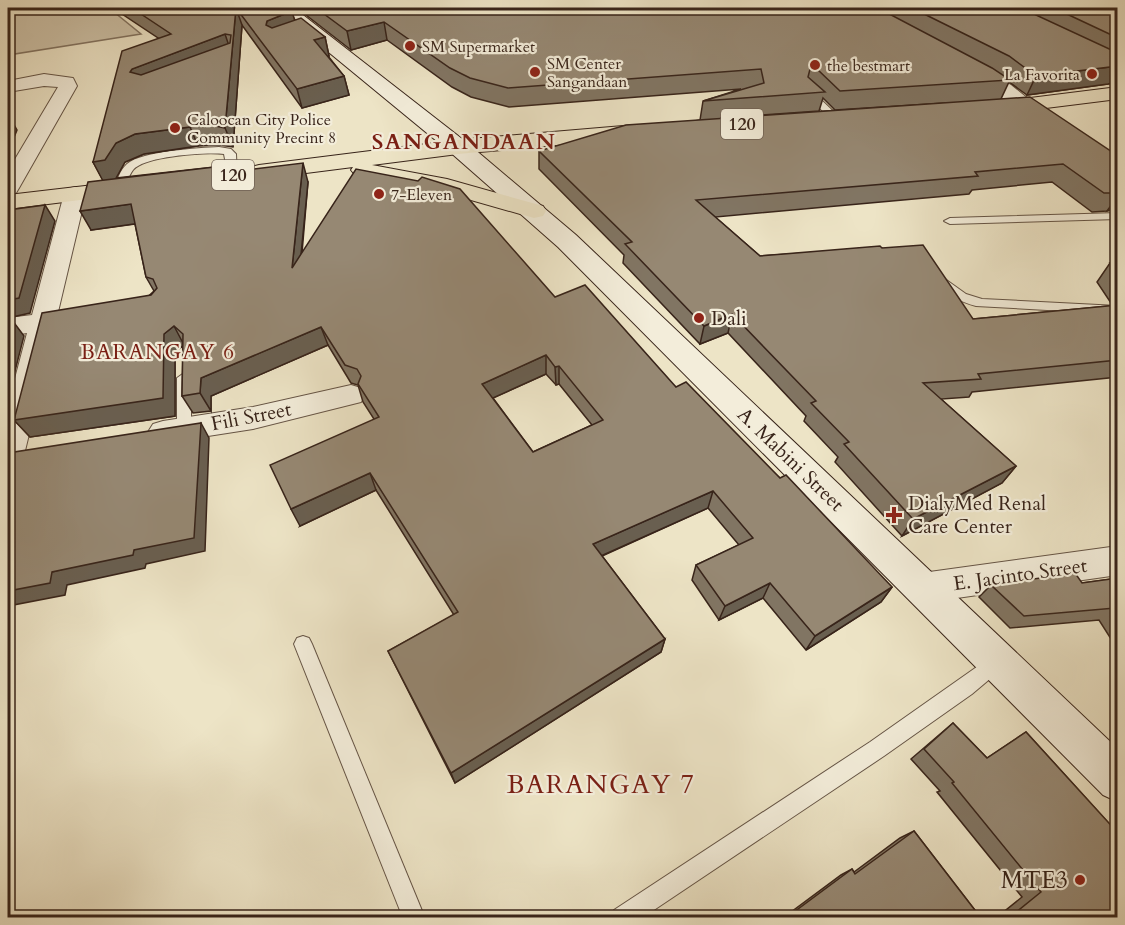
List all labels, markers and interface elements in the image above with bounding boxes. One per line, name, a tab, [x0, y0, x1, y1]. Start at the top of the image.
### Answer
place label: SM Supermarket	[422, 36, 535, 58]
marker: SM Supermarket	[403, 39, 417, 53]
place label: SM Center Sangandaan	[547, 53, 627, 93]
place label: the bestmart	[827, 55, 910, 77]
marker: the bestmart	[808, 58, 822, 72]
place label: La Favorita	[1004, 64, 1080, 86]
marker: SM Center Sangandaan	[528, 65, 542, 79]
marker: La Favorita	[1085, 67, 1099, 81]
place label: Caloocan City Police Community Precint 8	[187, 109, 336, 149]
road number: 120	[721, 109, 763, 139]
marker: Caloocan City Police Community Precint 8	[168, 121, 182, 135]
district label: SANGANDAAN	[372, 127, 556, 157]
road number: 120	[212, 160, 254, 190]
place label: 7-Eleven	[391, 184, 452, 206]
marker: 7-Eleven	[372, 187, 386, 201]
place label: Dali	[711, 305, 747, 332]
marker: Dali	[692, 311, 706, 325]
district label: BARANGAY 6	[80, 338, 236, 367]
street label: Fili Street	[209, 395, 294, 437]
street label: A. Mabini Street	[731, 401, 851, 518]
place label: DialyMed Renal Care Center	[908, 490, 1046, 540]
marker: DialyMed Renal Care Center	[885, 506, 903, 524]
street label: E. Jacinto Street	[951, 552, 1089, 597]
district label: BARANGAY 7	[507, 767, 695, 802]
place label: MTE3	[1001, 864, 1068, 897]
marker: MTE3	[1073, 873, 1087, 887]

